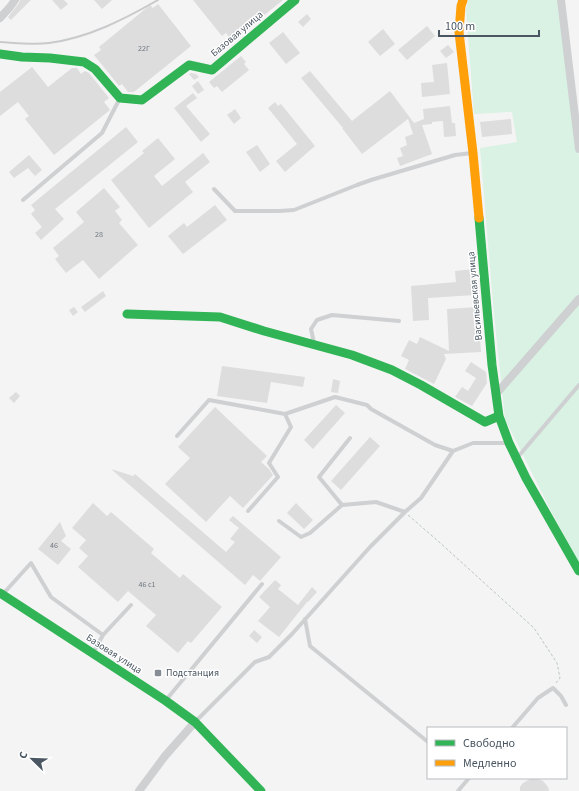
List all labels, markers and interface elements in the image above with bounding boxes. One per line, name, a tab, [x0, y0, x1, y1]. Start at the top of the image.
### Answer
street label: Базовая улица	[208, 8, 266, 60]
scale bar	[439, 12, 539, 38]
text: 100 m	[445, 18, 475, 35]
house number: 22Г	[138, 43, 150, 54]
house number: 28	[95, 229, 103, 240]
street label: Васильевская улица	[464, 251, 486, 341]
house number: 46	[50, 540, 58, 551]
house number: 46 с1	[138, 579, 156, 590]
street label: Базовая улица	[83, 631, 145, 677]
place label: Подстанция	[166, 666, 219, 680]
marker: Подстанция	[153, 668, 163, 678]
legend	[427, 727, 567, 779]
text: Свободно	[463, 735, 515, 752]
north arrow	[12, 739, 52, 779]
text: С	[15, 749, 32, 761]
text: Медленно	[463, 755, 517, 772]

